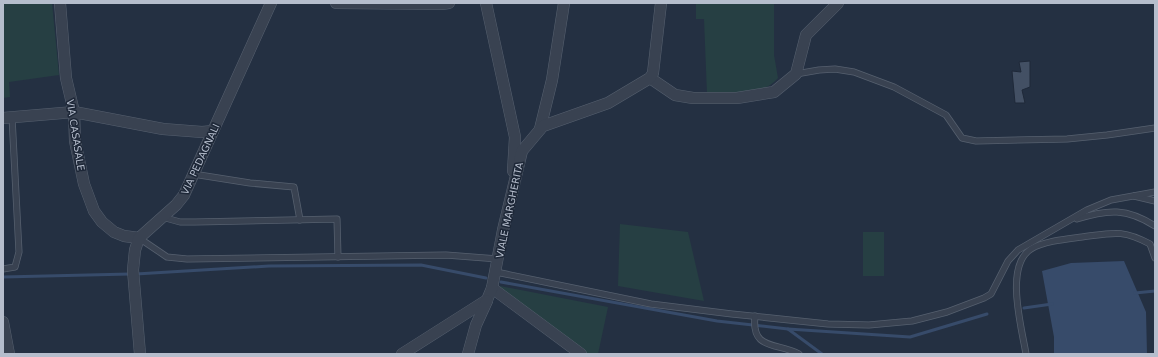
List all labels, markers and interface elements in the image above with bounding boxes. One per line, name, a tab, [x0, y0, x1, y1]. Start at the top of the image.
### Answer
street label: VIA CASASALE	[64, 99, 87, 172]
street label: VIA PEDAGNALI	[179, 122, 222, 196]
street label: VIALE MARGHERITA	[494, 161, 525, 259]

